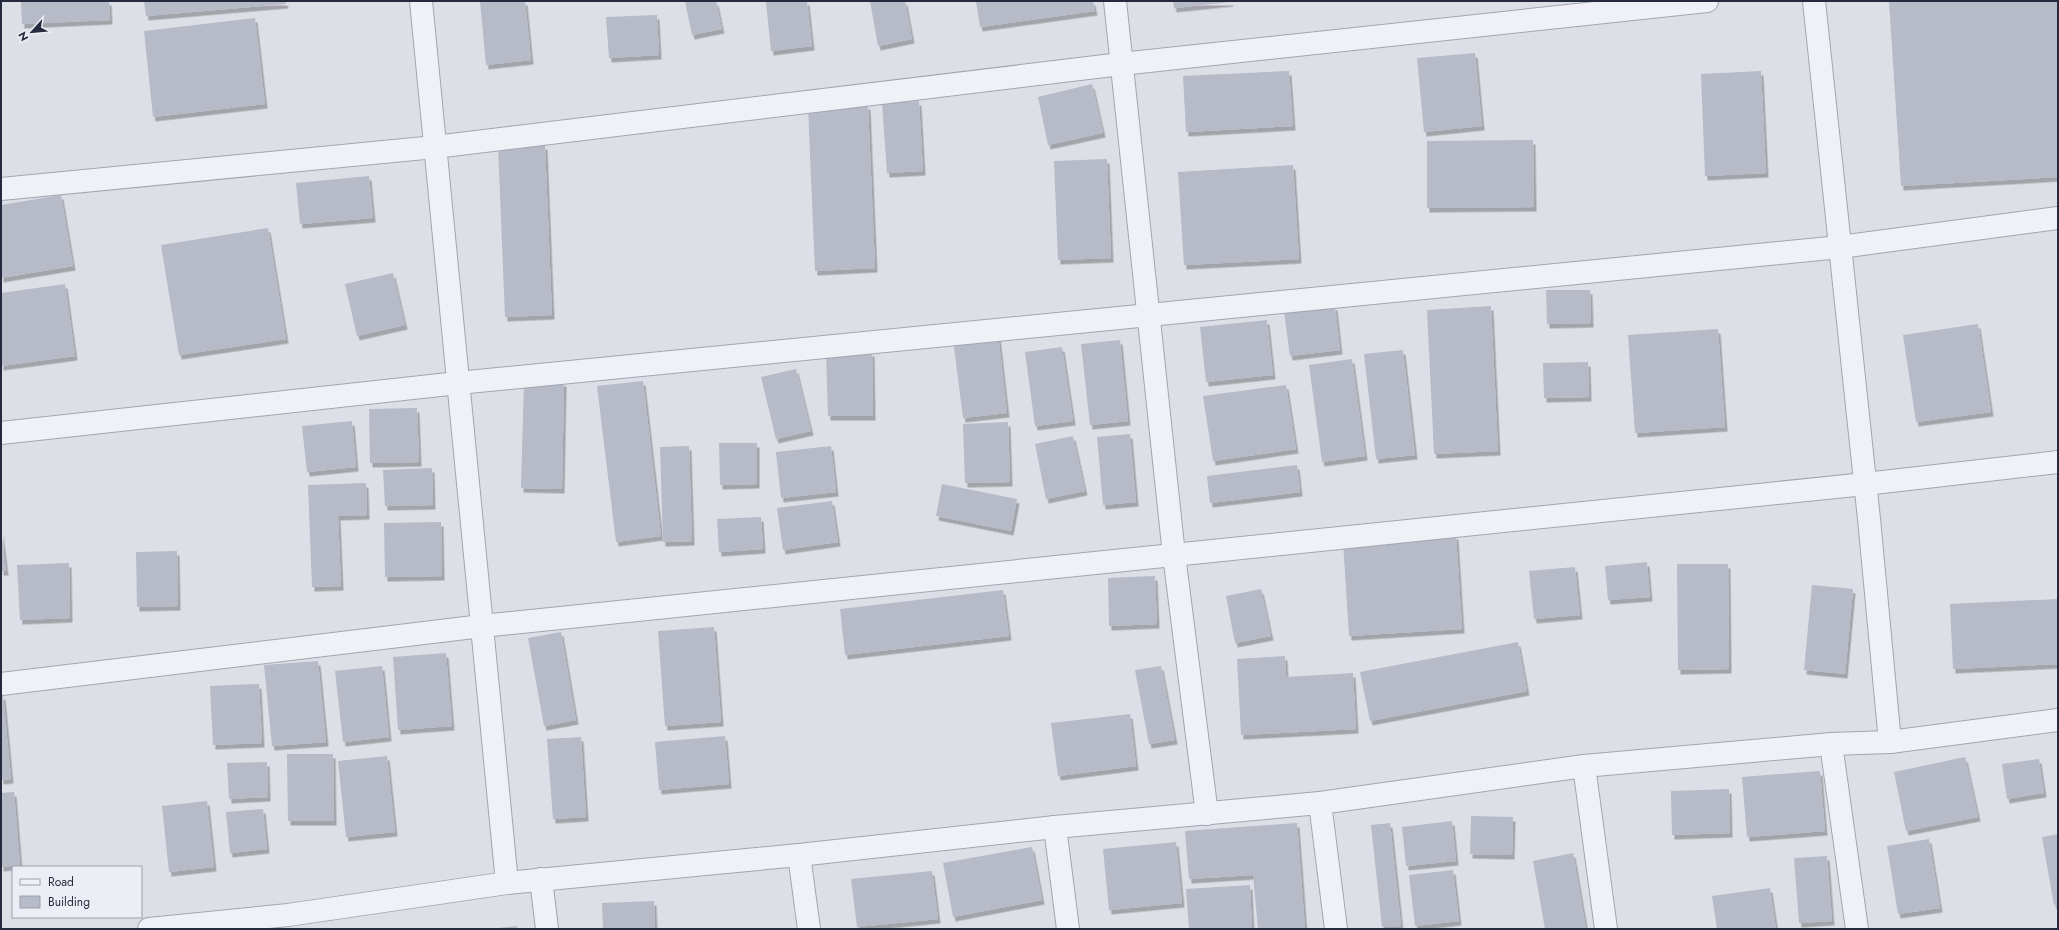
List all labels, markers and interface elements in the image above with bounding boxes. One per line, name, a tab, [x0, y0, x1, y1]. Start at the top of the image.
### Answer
north arrow	[12, 12, 52, 52]
text: N	[14, 29, 32, 44]
legend	[12, 866, 142, 918]
text: Road	[48, 873, 74, 891]
text: Building	[48, 893, 90, 911]

